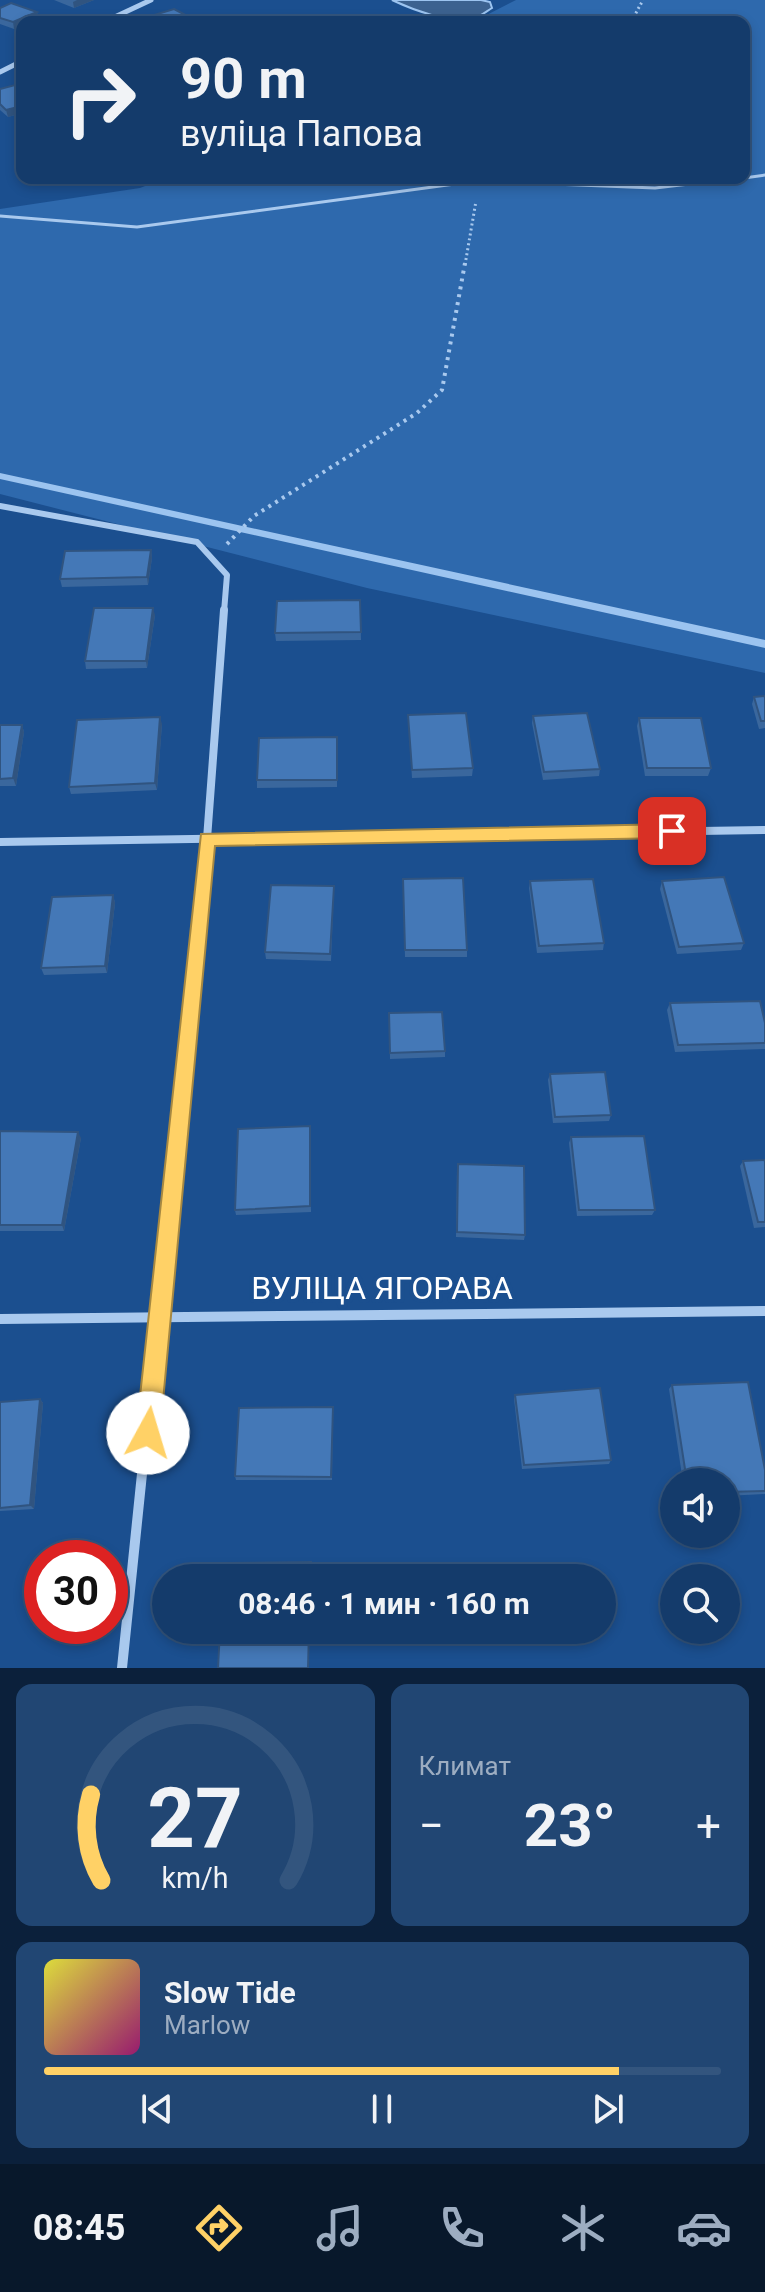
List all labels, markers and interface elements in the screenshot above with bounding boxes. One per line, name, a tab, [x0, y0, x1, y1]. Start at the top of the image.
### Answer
text: 90 m	[180, 46, 307, 112]
icon: right	[48, 48, 152, 152]
text: вуліца Папова	[180, 113, 423, 155]
pin	[638, 797, 706, 865]
icon: arrive	[650, 809, 694, 853]
street label: ВУЛІЦА ЯГОРАВА	[251, 1269, 513, 1307]
position arrow	[106, 1391, 190, 1475]
map controls	[660, 1468, 740, 1644]
button: sound	[660, 1468, 740, 1548]
speed limit sign: 30	[24, 1540, 128, 1644]
button: search	[660, 1564, 740, 1644]
text: 08:46 · 1 мин · 160 m	[238, 1586, 530, 1621]
text: Климат	[419, 1751, 511, 1781]
text: 27	[148, 1770, 243, 1867]
text: 23°	[524, 1790, 616, 1861]
text: −	[419, 1800, 444, 1852]
text: +	[696, 1800, 721, 1852]
text: km/h	[162, 1861, 229, 1895]
text: Slow Tide	[164, 1975, 296, 2010]
text: Marlow	[164, 2010, 250, 2040]
icon: previous	[135, 2087, 179, 2131]
icon: pause	[360, 2087, 404, 2131]
icon: next	[586, 2087, 630, 2131]
icon: directions	[191, 2200, 247, 2256]
icon: music	[312, 2200, 368, 2256]
icon: phone	[434, 2200, 490, 2256]
icon: climate	[555, 2200, 611, 2256]
icon: car	[676, 2200, 732, 2256]
text: 08:45	[33, 2207, 125, 2249]

